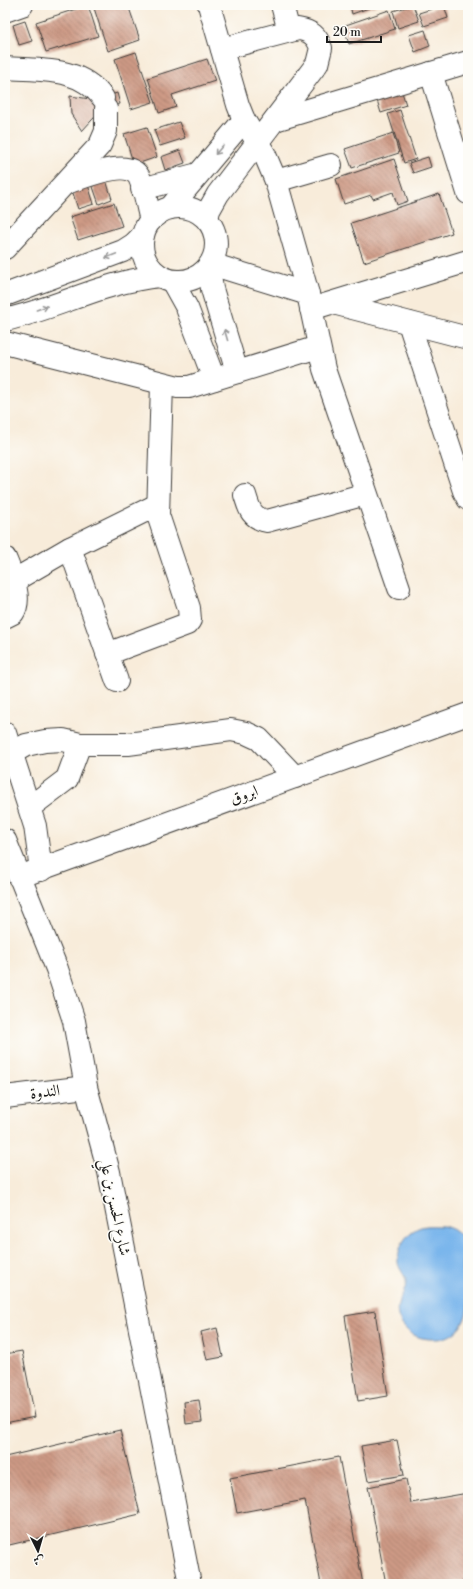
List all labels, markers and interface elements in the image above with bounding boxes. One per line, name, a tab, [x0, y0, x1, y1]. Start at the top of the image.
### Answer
scale bar	[327, 18, 381, 44]
text: 20 m	[333, 25, 361, 40]
one-way arrow	[214, 145, 223, 156]
one-way arrow	[105, 253, 117, 261]
one-way arrow	[35, 304, 48, 311]
one-way arrow	[222, 329, 229, 342]
street label: ابروق	[227, 781, 261, 809]
street label: الندوة	[29, 1080, 61, 1104]
street label: شارع الحسن بن علي	[90, 1157, 135, 1259]
north arrow	[18, 1531, 58, 1571]
text: ش	[33, 1553, 45, 1567]

